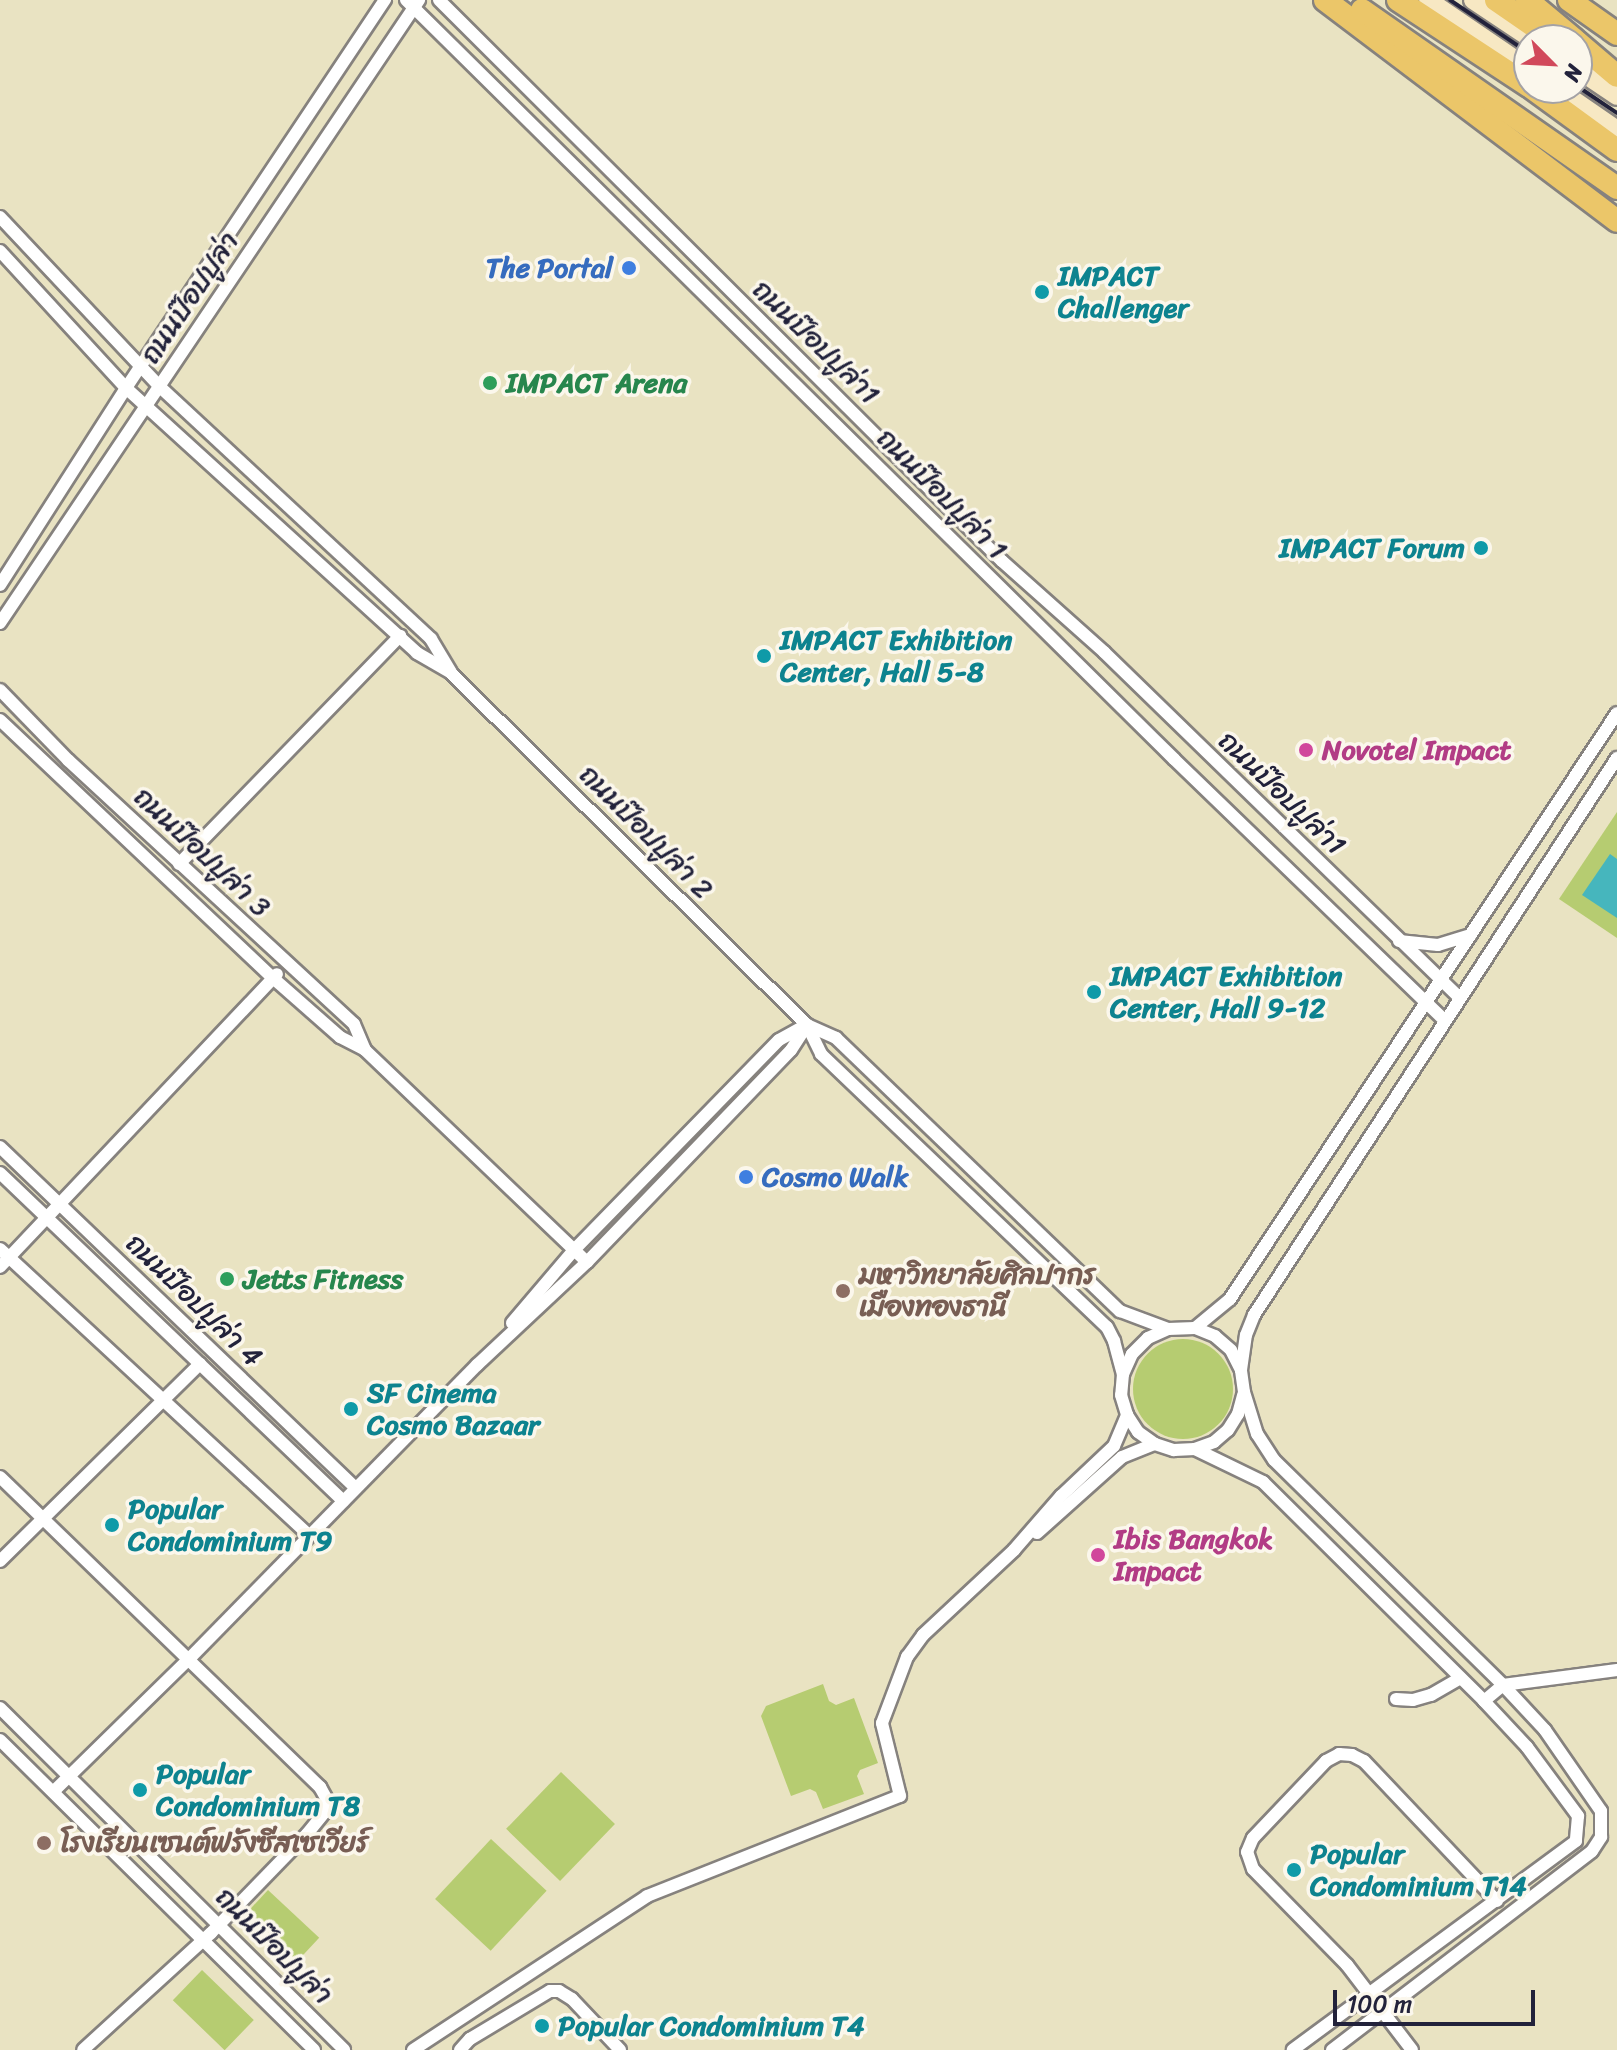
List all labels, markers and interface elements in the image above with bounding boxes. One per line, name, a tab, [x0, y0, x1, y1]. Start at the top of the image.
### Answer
north arrow	[1513, 24, 1593, 104]
text: N	[1553, 58, 1594, 88]
street label: ถนนป๊อปปูล่า	[134, 226, 246, 370]
place label: The Portal	[484, 251, 613, 285]
marker: The Portal	[620, 259, 638, 277]
place label: IMPACT Challenger	[1058, 259, 1189, 325]
street label: ถนนป๊อปปูล่า1	[745, 273, 887, 411]
marker: IMPACT Challenger	[1033, 283, 1051, 301]
place label: IMPACT Arena	[506, 366, 688, 400]
marker: IMPACT Arena	[481, 374, 499, 392]
street label: ถนนป๊อปปูล่า 1	[870, 422, 1014, 566]
place label: IMPACT Forum	[1279, 531, 1465, 565]
marker: IMPACT Forum	[1472, 539, 1490, 557]
place label: IMPACT Exhibition Center, Hall 5-8	[780, 623, 1012, 689]
marker: IMPACT Exhibition Center, Hall 5-8	[755, 647, 773, 665]
street label: ถนนป๊อปปูล่า1	[1211, 724, 1353, 862]
place label: Novotel Impact	[1322, 733, 1512, 767]
marker: Novotel Impact	[1297, 741, 1315, 759]
street label: ถนนป๊อปปูล่า 2	[572, 758, 720, 906]
street label: ถนนป๊อปปูล่า 3	[127, 780, 277, 924]
place label: IMPACT Exhibition Center, Hall 9-12	[1110, 959, 1342, 1025]
marker: IMPACT Exhibition Center, Hall 9-12	[1085, 983, 1103, 1001]
place label: Cosmo Walk	[762, 1160, 908, 1194]
marker: Cosmo Walk	[737, 1168, 755, 1186]
street label: ถนนป๊อปปูล่า 4	[119, 1226, 269, 1374]
place label: มหาวิทยาลัยศิลปากร เมืองทองธานี	[859, 1258, 1096, 1324]
place label: Jetts Fitness	[243, 1262, 403, 1296]
marker: Jetts Fitness	[218, 1270, 236, 1288]
marker: มหาวิทยาลัยศิลปากร เมืองทองธานี	[834, 1282, 852, 1300]
place label: SF Cinema Cosmo Bazaar	[367, 1376, 539, 1442]
marker: SF Cinema Cosmo Bazaar	[342, 1400, 360, 1418]
place label: Popular Condominium T9	[128, 1492, 332, 1558]
marker: Popular Condominium T9	[103, 1516, 121, 1534]
place label: Ibis Bangkok Impact	[1114, 1522, 1273, 1588]
marker: Ibis Bangkok Impact	[1089, 1546, 1107, 1564]
place label: Popular Condominium T8	[156, 1757, 360, 1823]
marker: Popular Condominium T8	[131, 1781, 149, 1799]
place label: โรงเรียนเซนต์ฟรังซีสเซเวียร์	[60, 1826, 368, 1860]
marker: โรงเรียนเซนต์ฟรังซีสเซเวียร์	[35, 1834, 53, 1852]
place label: Popular Condominium T14	[1310, 1837, 1527, 1903]
marker: Popular Condominium T14	[1285, 1861, 1303, 1879]
street label: ถนนป๊อปปูล่า	[208, 1880, 340, 2012]
scale bar	[1337, 1974, 1539, 2024]
text: 100 m	[1347, 1983, 1412, 2025]
place label: Popular Condominium T4	[558, 2009, 864, 2043]
marker: Popular Condominium T4	[533, 2017, 551, 2035]

